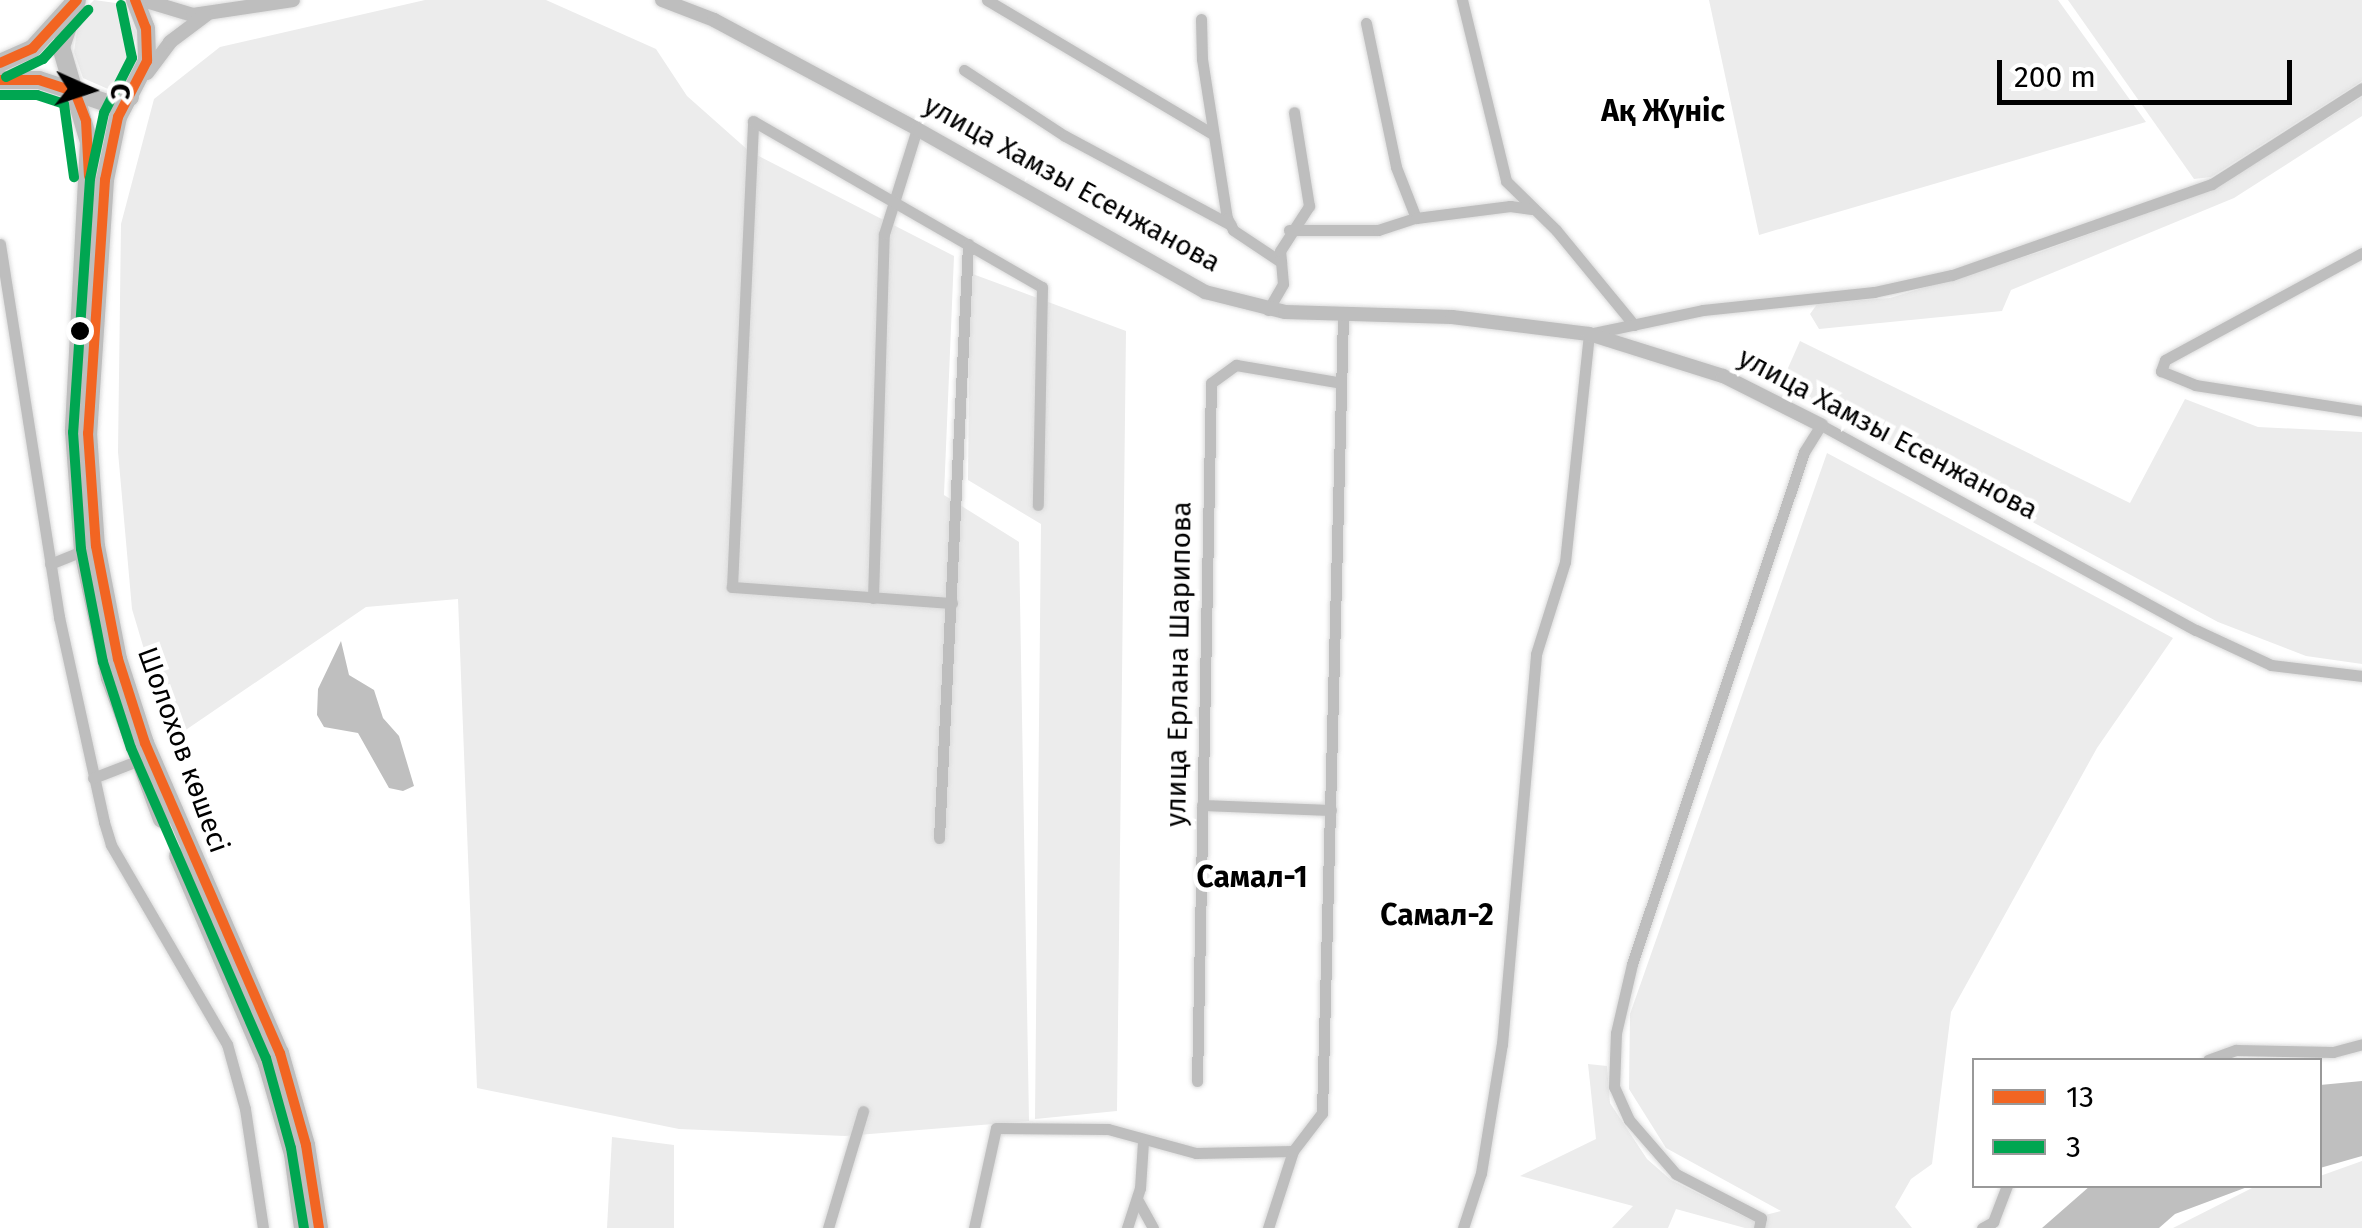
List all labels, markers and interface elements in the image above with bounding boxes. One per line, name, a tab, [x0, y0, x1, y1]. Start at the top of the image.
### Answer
north arrow	[40, 40, 140, 140]
scale bar	[2002, 40, 2297, 102]
text: 200 m	[2014, 59, 2096, 95]
text: С	[104, 83, 137, 100]
street label: улица Хамзы Есенжанова	[918, 88, 1226, 280]
district label: Ақ Жүніс	[1601, 93, 1725, 129]
unlabelled marker	[70, 321, 90, 341]
street label: улица Хамзы Есенжанова	[1733, 341, 2043, 527]
street label: улица Ерлана Шарипова	[1159, 501, 1199, 827]
street label: Шолохов көшесі	[130, 643, 236, 857]
district label: Самал-1	[1196, 859, 1308, 895]
district label: Самал-2	[1380, 897, 1494, 933]
legend	[1972, 1058, 2322, 1188]
text: 13	[2066, 1079, 2094, 1115]
text: 3	[2066, 1129, 2081, 1165]

